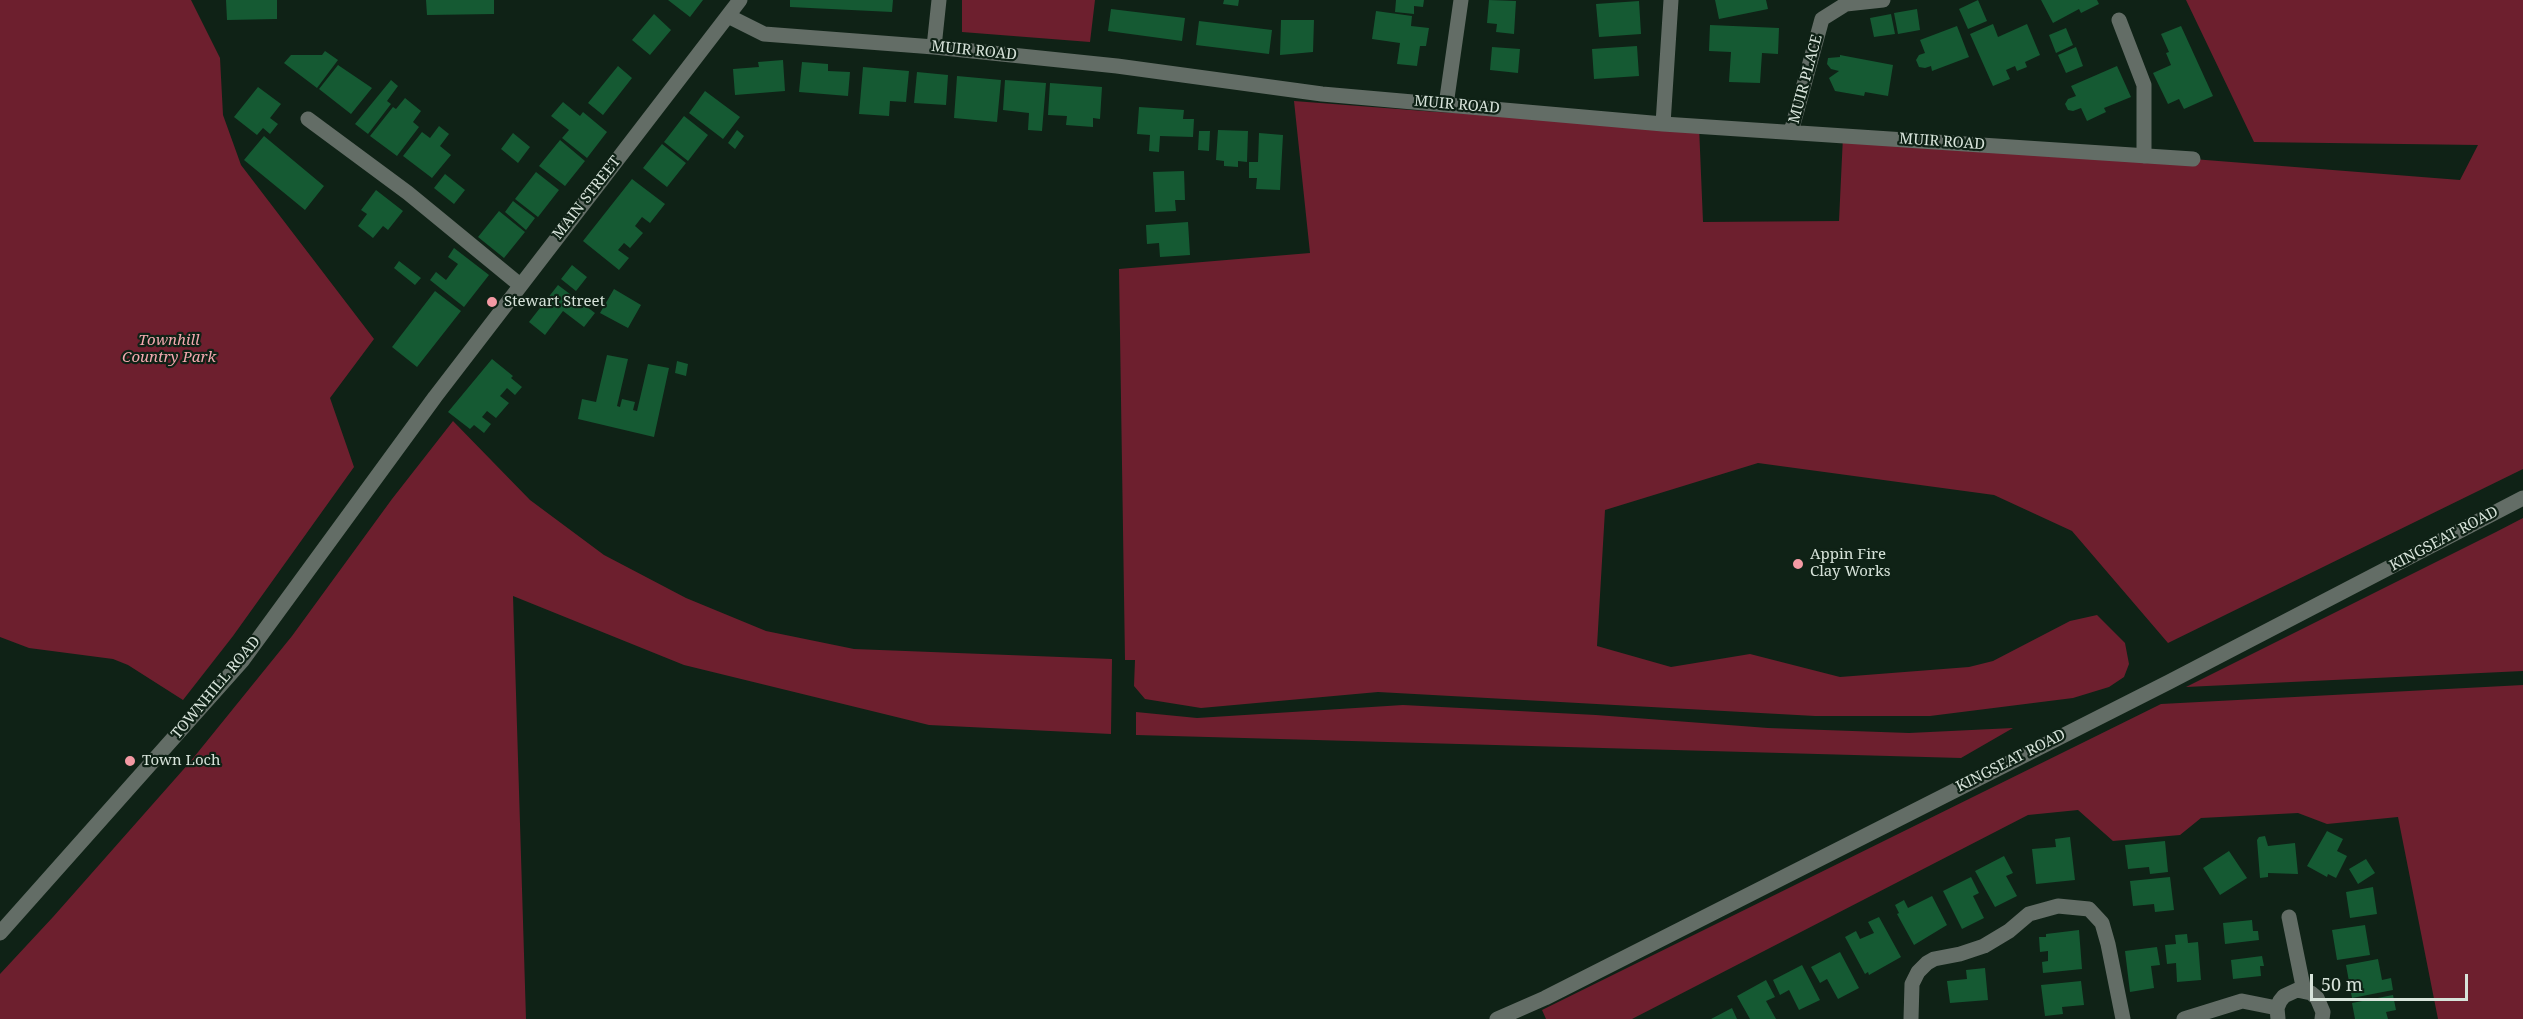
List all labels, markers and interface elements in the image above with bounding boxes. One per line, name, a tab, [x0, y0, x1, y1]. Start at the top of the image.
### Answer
street label: MUIR PLACE	[1785, 33, 1827, 125]
street label: MUIR ROAD	[930, 38, 1018, 64]
street label: MUIR ROAD	[1413, 92, 1501, 118]
street label: MUIR ROAD	[1899, 130, 1985, 154]
street label: MAIN STREET	[549, 153, 625, 243]
place label: Stewart Street	[504, 293, 605, 311]
marker: Stewart Street	[485, 295, 499, 309]
park label: Townhill Country Park	[122, 332, 216, 367]
street label: KINGSEAT ROAD	[2387, 503, 2501, 575]
place label: Appin Fire Clay Works	[1810, 546, 1890, 581]
marker: Appin Fire Clay Works	[1791, 557, 1805, 571]
street label: TOWNHILL ROAD	[168, 633, 264, 743]
street label: KINGSEAT ROAD	[1953, 726, 2069, 796]
place label: Town Loch	[142, 752, 221, 770]
marker: Town Loch	[123, 754, 137, 768]
scale bar	[2313, 962, 2470, 1000]
text: 50 m	[2321, 972, 2363, 996]

